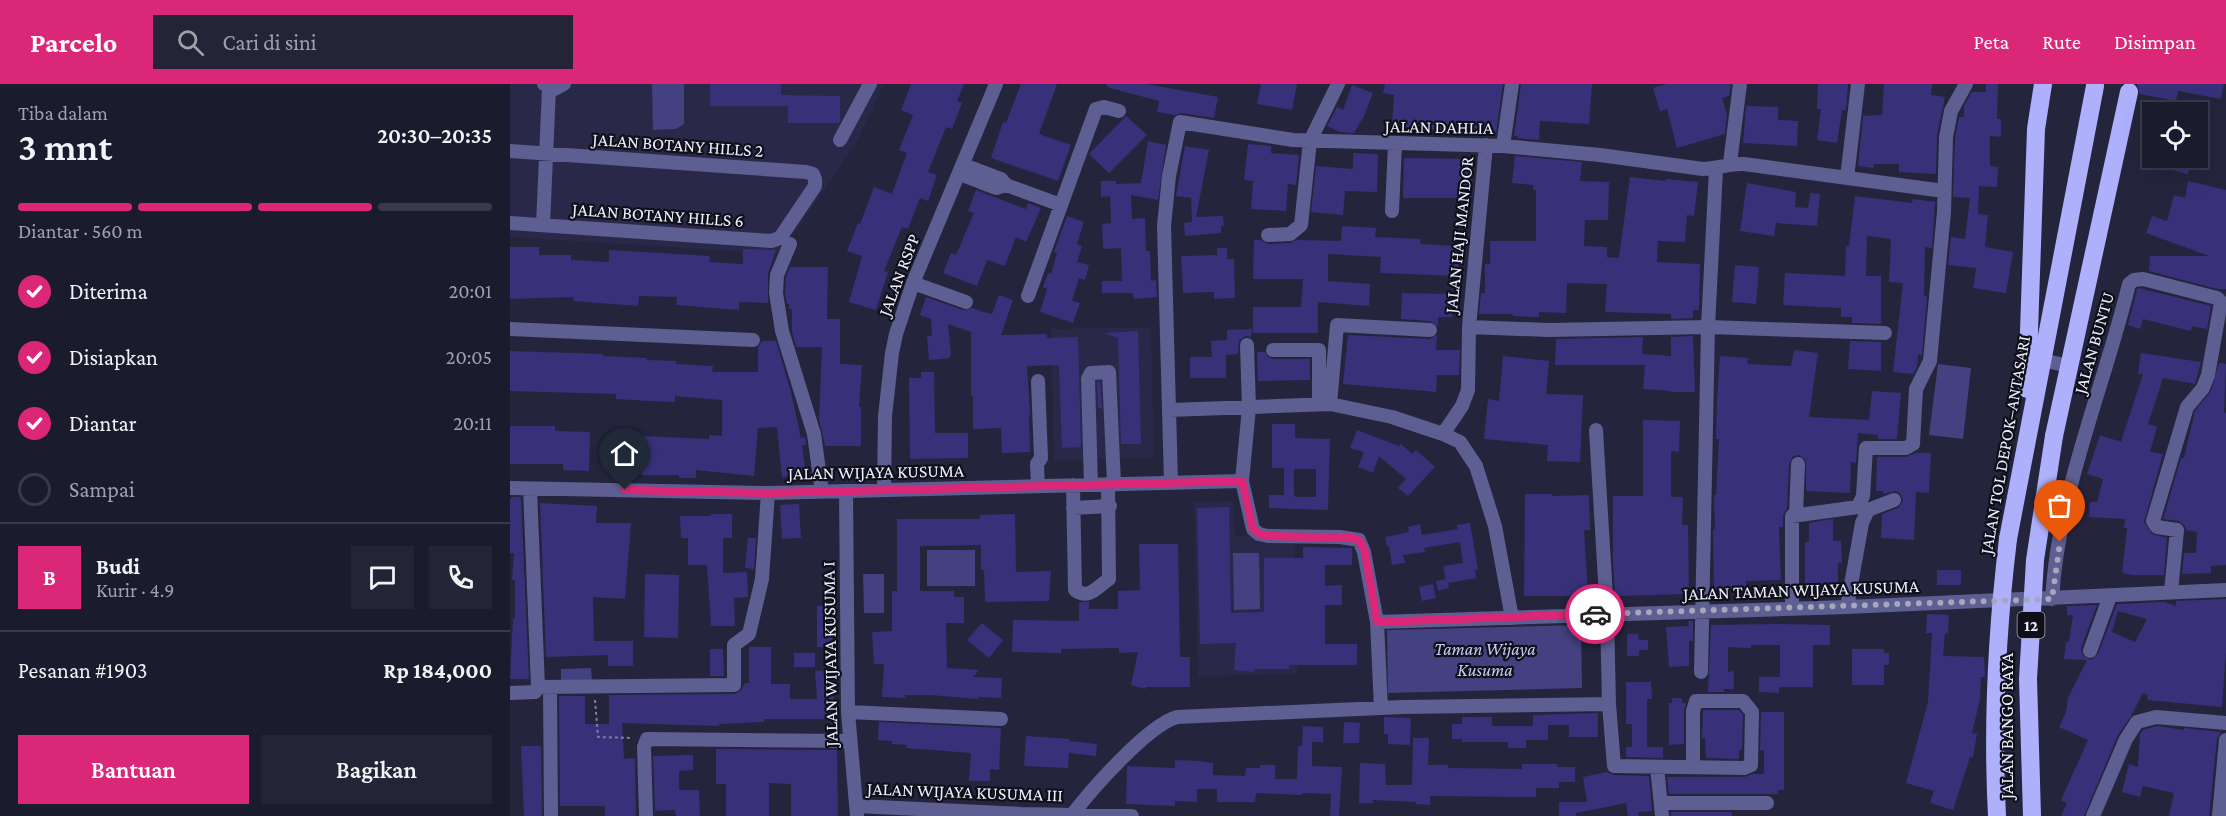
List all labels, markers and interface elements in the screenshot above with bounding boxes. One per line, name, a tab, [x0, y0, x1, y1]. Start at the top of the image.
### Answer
search box	[153, 15, 573, 69]
icon: search	[174, 26, 207, 59]
text: Parcelo	[30, 27, 117, 58]
text: Cari di sini	[222, 30, 317, 55]
text: Peta	[1973, 30, 2009, 54]
text: Rute	[2042, 30, 2081, 54]
text: Disimpan	[2114, 30, 2196, 54]
text: Tiba dalam	[18, 102, 108, 124]
map controls	[2142, 102, 2208, 168]
button: locate	[2142, 102, 2208, 168]
street label: JALAN DAHLIA	[1383, 116, 1494, 138]
text: 20:30–20:35	[377, 123, 492, 148]
text: 3 mnt	[18, 125, 112, 168]
street label: JALAN BOTANY HILLS 2	[590, 129, 764, 161]
street label: JALAN HAJI MANDOR	[1441, 155, 1477, 316]
street label: JALAN BOTANY HILLS 6	[570, 199, 744, 231]
text: Diantar · 560 m	[18, 220, 142, 242]
street label: JALAN RSPP	[873, 231, 924, 321]
icon: check	[18, 275, 51, 308]
text: Diterima	[69, 279, 148, 304]
text: 20:01	[449, 280, 492, 302]
street label: JALAN BUNTU	[2069, 290, 2118, 398]
street label: JALAN TOL DEPOK–ANTASARI	[1976, 334, 2034, 558]
icon: check	[18, 341, 51, 374]
text: Disiapkan	[69, 345, 158, 370]
text: 20:05	[446, 346, 492, 368]
icon: check	[18, 407, 51, 440]
text: Diantar	[69, 411, 137, 436]
text: 20:11	[453, 412, 492, 434]
pin	[599, 428, 650, 490]
icon: home	[608, 437, 641, 470]
street label: JALAN WIJAYA KUSUMA	[786, 460, 965, 484]
text: Sampai	[69, 477, 135, 502]
pin	[2034, 480, 2085, 542]
icon: bag	[2043, 489, 2076, 522]
button: chat	[351, 546, 414, 609]
button: phone	[429, 546, 492, 609]
text: Budi	[96, 554, 140, 579]
street label: JALAN WIJAYA KUSUMA I	[818, 561, 842, 749]
text: B	[43, 565, 56, 590]
street label: JALAN TAMAN WIJAYA KUSUMA	[1681, 576, 1920, 604]
text: Kurir · 4.9	[96, 579, 174, 601]
courier	[1565, 584, 1625, 644]
icon: car	[1579, 598, 1612, 631]
road number: 12	[2018, 612, 2044, 638]
park label: Taman Wijaya Kusuma	[1434, 639, 1536, 680]
street label: JALAN BANGO RAYA	[1997, 652, 2017, 801]
text: Pesanan #1903	[18, 658, 148, 683]
text: Rp 184,000	[383, 658, 492, 683]
button: Bantuan	[18, 735, 249, 804]
button: Bagikan	[261, 735, 492, 804]
street label: JALAN WIJAYA KUSUMA III	[865, 779, 1063, 805]

